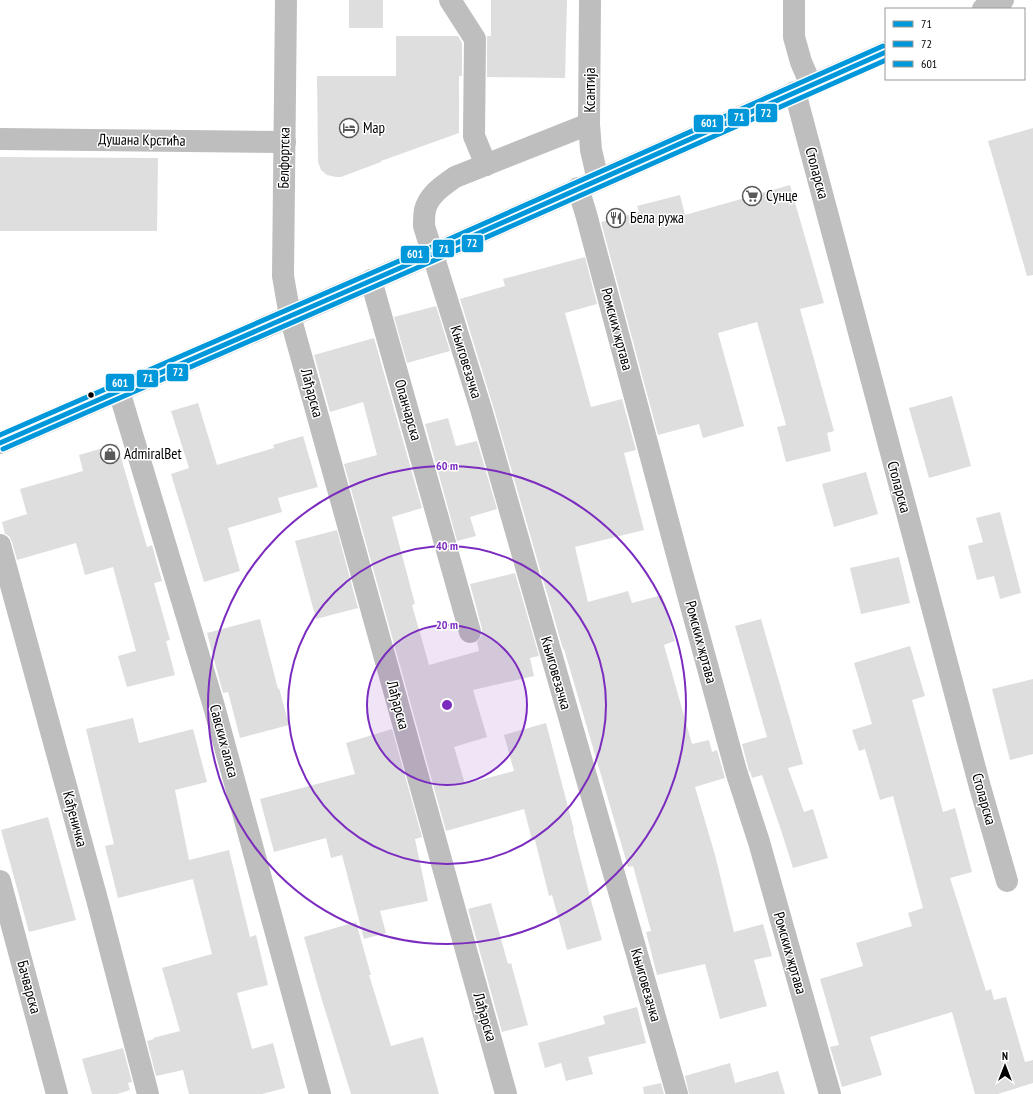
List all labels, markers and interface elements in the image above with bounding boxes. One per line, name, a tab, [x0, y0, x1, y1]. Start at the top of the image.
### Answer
legend	[885, 8, 1025, 80]
text: 71	[921, 16, 932, 31]
text: 72	[921, 36, 932, 51]
text: 601	[921, 56, 937, 71]
street label: Ксантија	[580, 67, 599, 113]
line badge: 72	[755, 103, 778, 123]
text: 72	[761, 106, 771, 120]
line badge: 71	[727, 108, 750, 127]
text: 71	[734, 110, 744, 124]
line badge: 601	[693, 114, 724, 133]
text: 601	[701, 116, 717, 130]
hotel icon: Мар	[338, 117, 360, 139]
place label: Мар	[363, 118, 385, 137]
street label: Белфортска	[273, 127, 294, 189]
street label: Душана Крстића	[98, 129, 186, 150]
street label: Столарска	[801, 145, 834, 201]
supermarket icon: Сунце	[741, 185, 763, 207]
place label: Сунце	[766, 186, 798, 205]
restaurant icon: Бела ружа	[605, 207, 627, 229]
place label: Бела ружа	[630, 208, 684, 227]
line badge: 72	[461, 234, 484, 253]
text: 72	[467, 236, 477, 250]
line badge: 71	[432, 239, 455, 258]
text: 71	[439, 242, 449, 256]
line badge: 601	[400, 245, 430, 264]
text: 601	[407, 247, 423, 261]
street label: Ромских жртава	[597, 286, 638, 372]
street label: Књиговезачка	[446, 323, 487, 401]
line badge: 72	[166, 363, 189, 382]
text: 72	[173, 365, 183, 379]
street label: Лађарска	[297, 365, 328, 419]
line badge: 71	[136, 369, 159, 388]
text: 71	[143, 371, 153, 385]
line badge: 601	[105, 373, 135, 392]
text: 601	[112, 376, 128, 390]
street label: Опанчарска	[391, 377, 426, 443]
unlabelled marker	[86, 390, 96, 400]
shop icon: AdmiralBet	[99, 443, 121, 465]
place label: AdmiralBet	[124, 444, 182, 463]
text: 60 m	[436, 458, 458, 473]
street label: Столарска	[883, 459, 916, 515]
text: 40 m	[436, 538, 458, 553]
street label: Ромских жртава	[681, 599, 722, 685]
text: 20 m	[436, 617, 458, 632]
street label: Књиговезачка	[537, 634, 576, 712]
street label: Лађарска	[383, 677, 414, 731]
centre of rings	[440, 698, 454, 712]
street label: Савских аласа	[206, 702, 243, 780]
street label: Столарска	[968, 771, 1001, 827]
street label: Кађеничка	[59, 789, 92, 849]
street label: Ромских жртава	[770, 910, 811, 996]
street label: Књиговезачка	[627, 946, 666, 1024]
street label: Бачварска	[13, 958, 46, 1016]
street label: Лађарска	[469, 989, 501, 1043]
north arrow	[985, 1046, 1025, 1086]
text: N	[1002, 1049, 1008, 1063]

